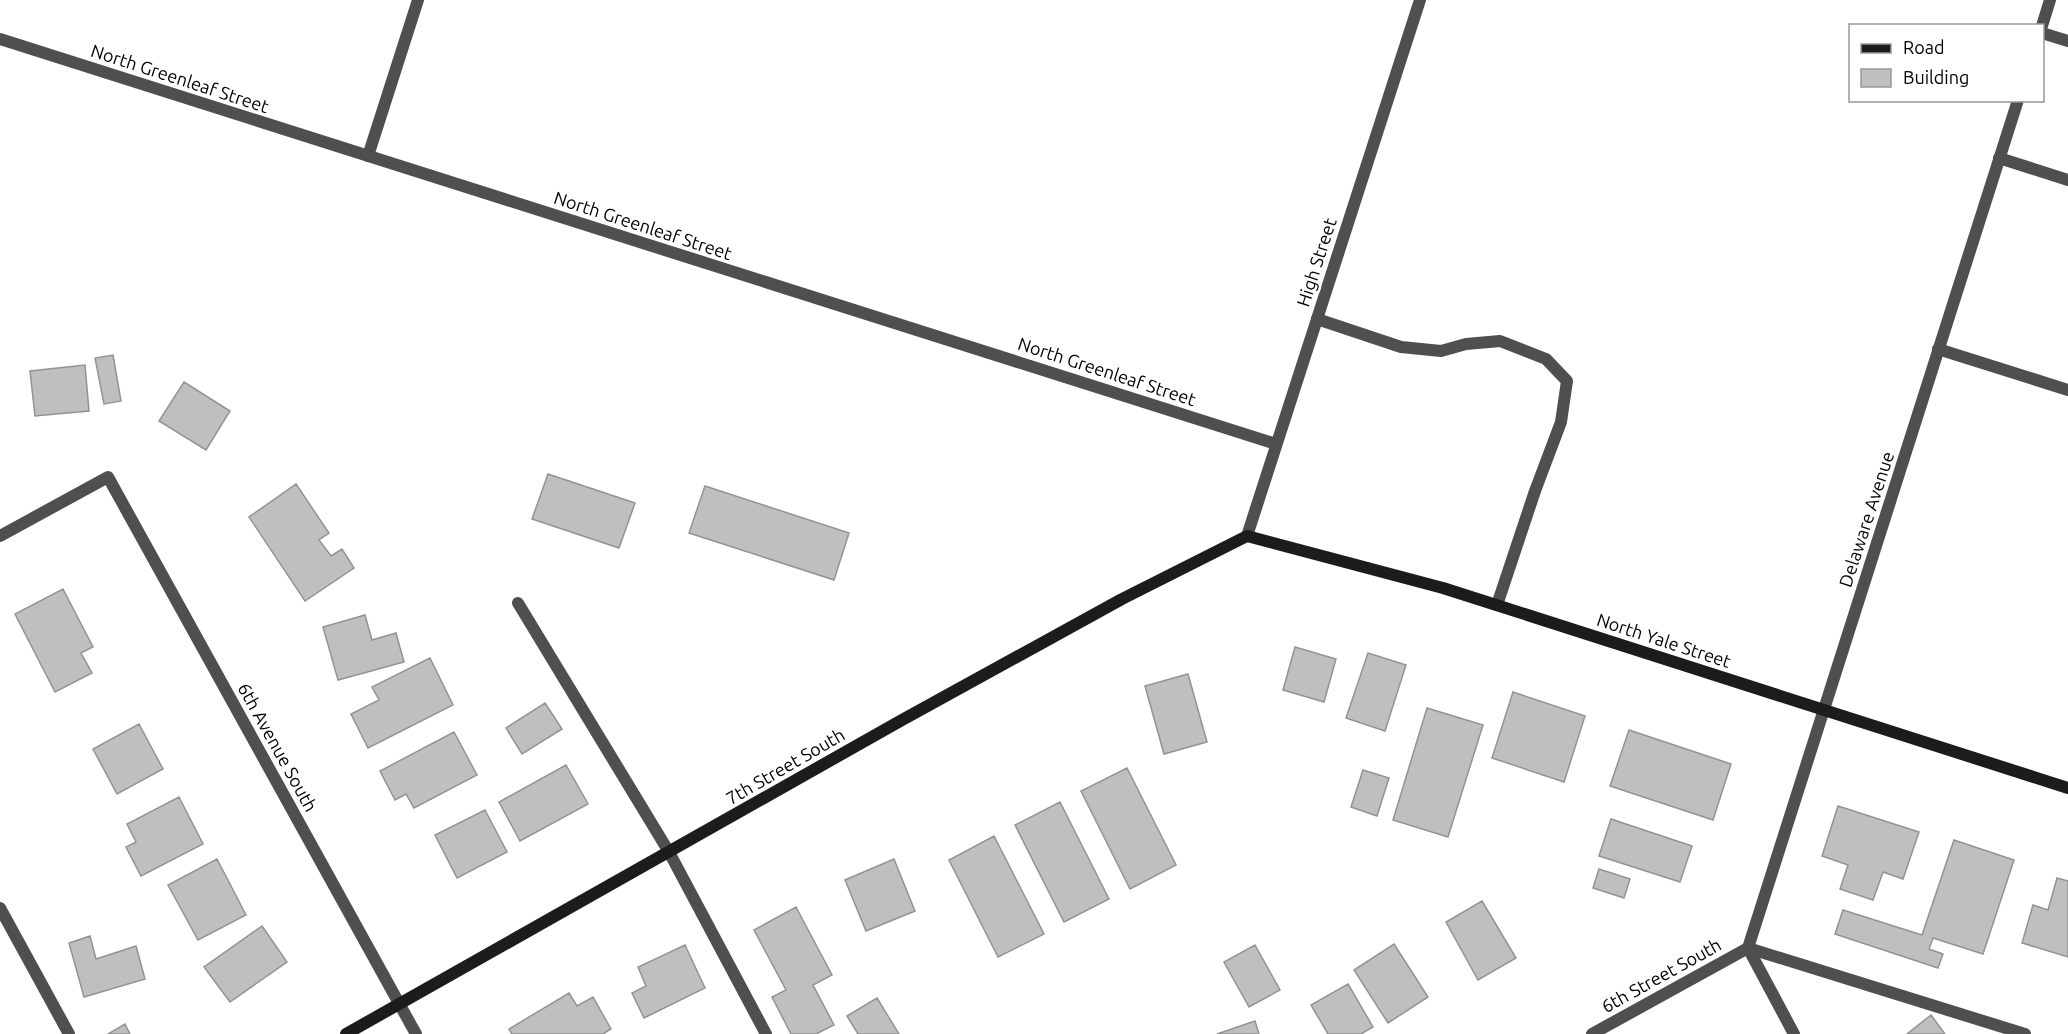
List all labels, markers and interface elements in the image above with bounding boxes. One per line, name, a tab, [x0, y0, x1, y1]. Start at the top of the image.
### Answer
legend	[1849, 24, 2044, 102]
text: Road	[1903, 37, 1945, 57]
street label: North Greenleaf Street	[89, 40, 271, 116]
text: Building	[1903, 67, 1969, 87]
street label: North Greenleaf Street	[552, 187, 734, 263]
street label: High Street	[1292, 215, 1340, 309]
street label: North Greenleaf Street	[1016, 333, 1198, 409]
street label: Delaware Avenue	[1835, 449, 1897, 589]
street label: North Yale Street	[1594, 609, 1734, 671]
street label: 6th Avenue South	[234, 679, 322, 815]
street label: 7th Street South	[722, 724, 848, 808]
street label: 6th Street South	[1598, 934, 1724, 1016]

